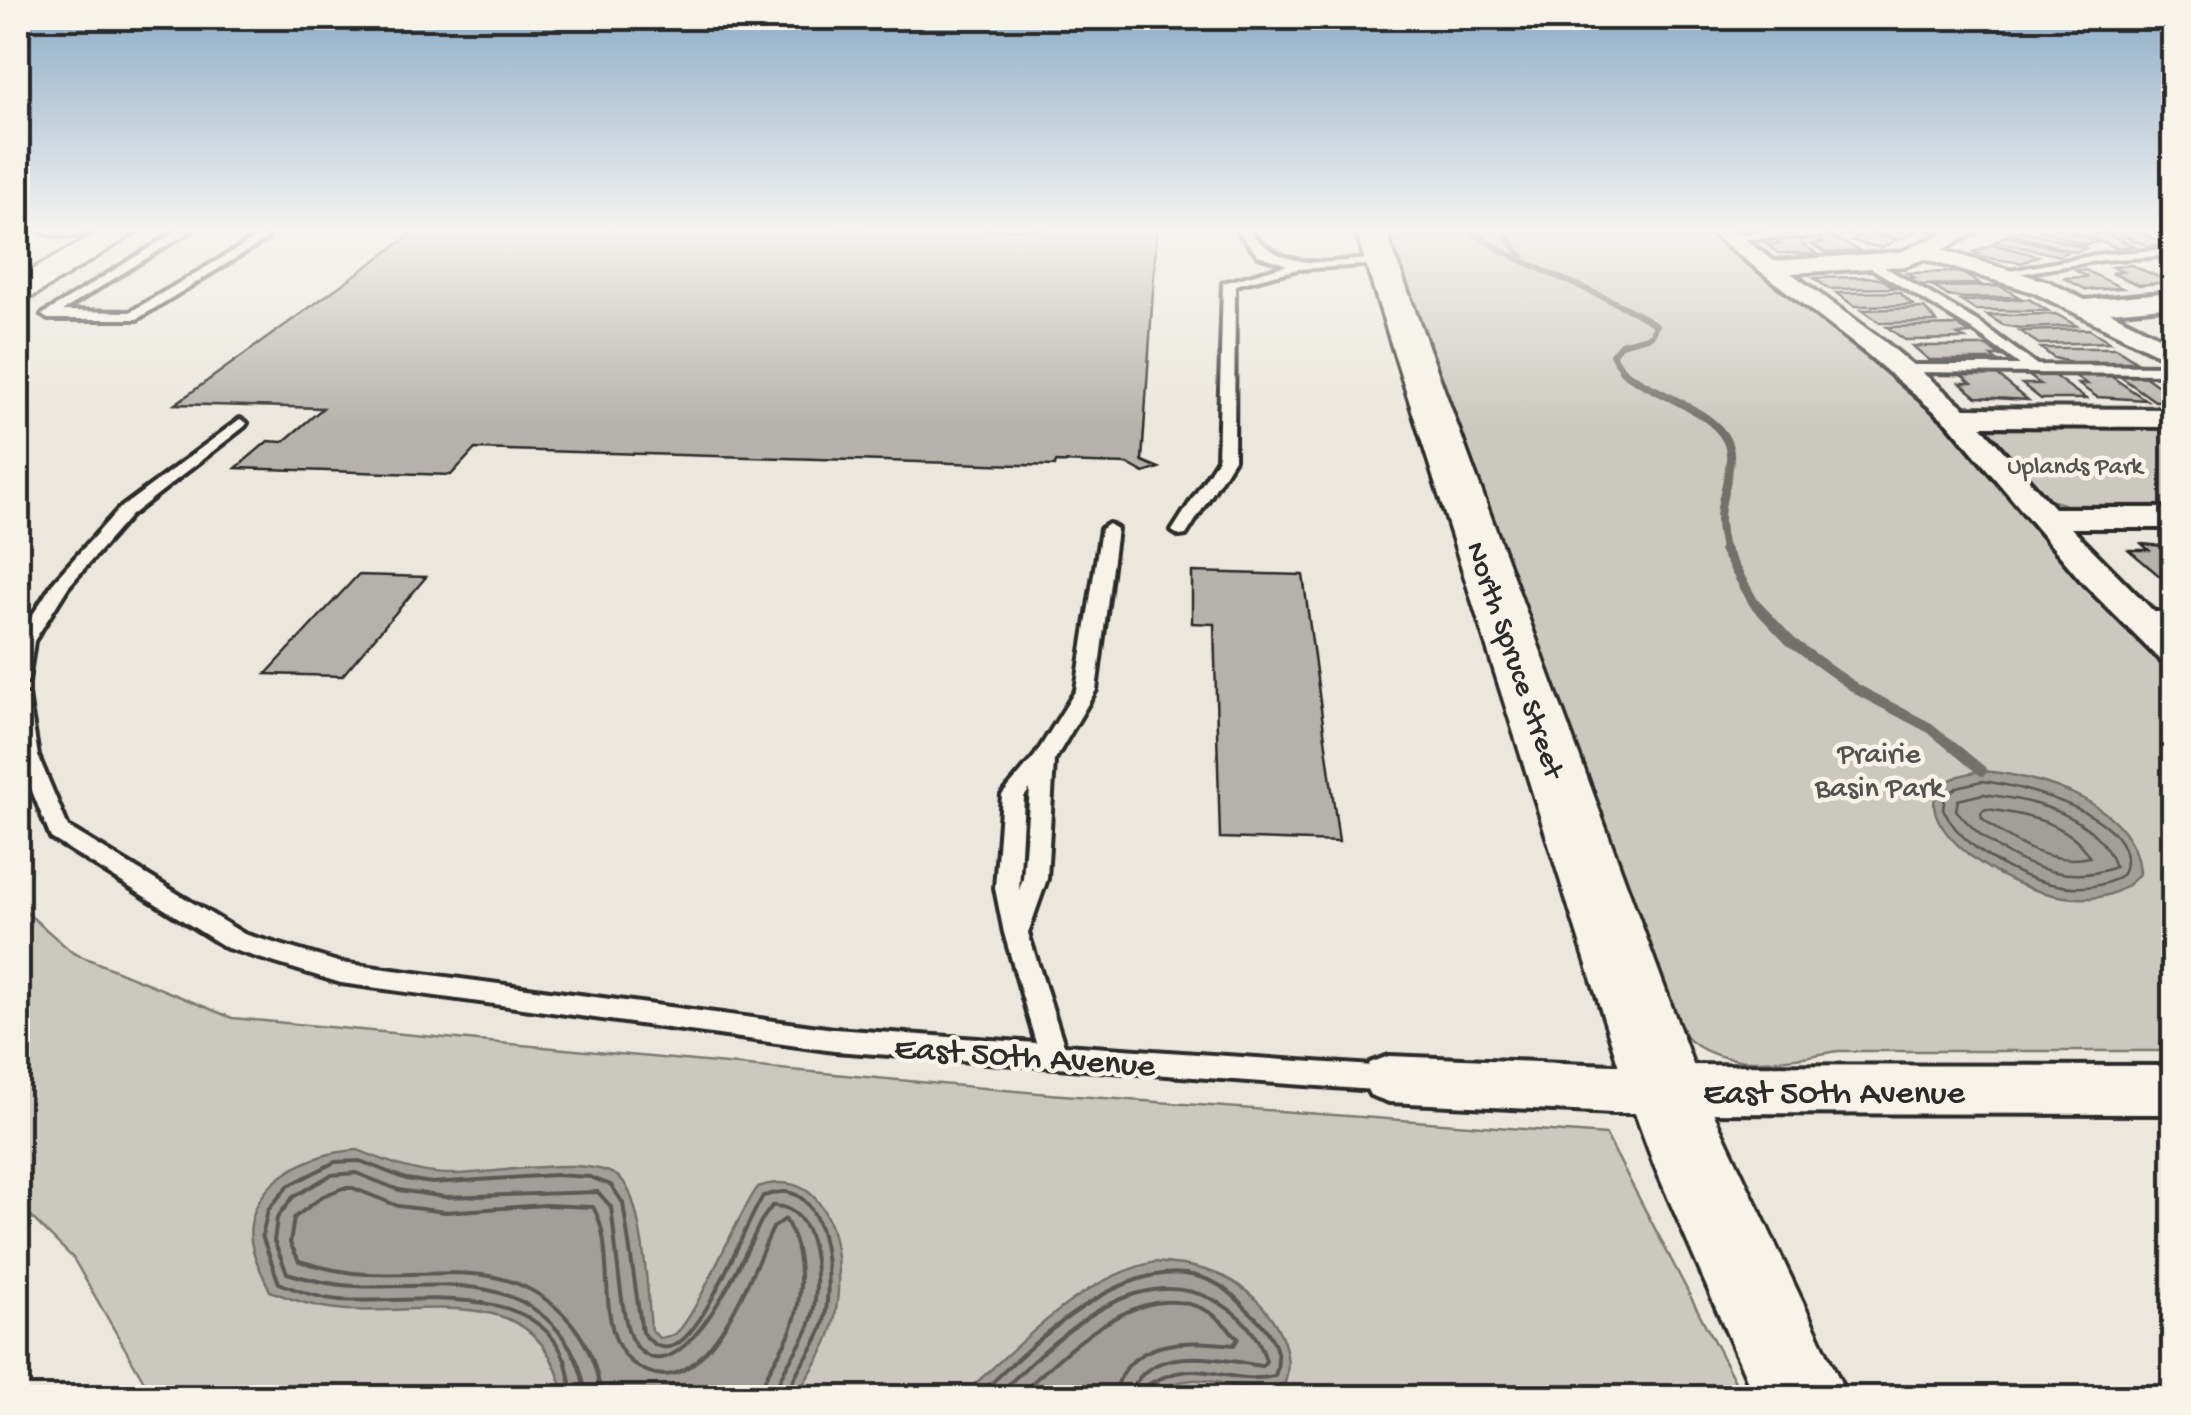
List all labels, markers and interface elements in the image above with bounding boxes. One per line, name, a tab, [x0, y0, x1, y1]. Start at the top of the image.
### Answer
park label: Uplands Park	[2007, 454, 2146, 483]
street label: North Spruce Street	[1456, 538, 1570, 786]
park label: Prairie Basin Park	[1814, 739, 1946, 808]
street label: East 50th Avenue	[893, 1030, 1157, 1089]
street label: East 50th Avenue	[1703, 1075, 1966, 1116]

